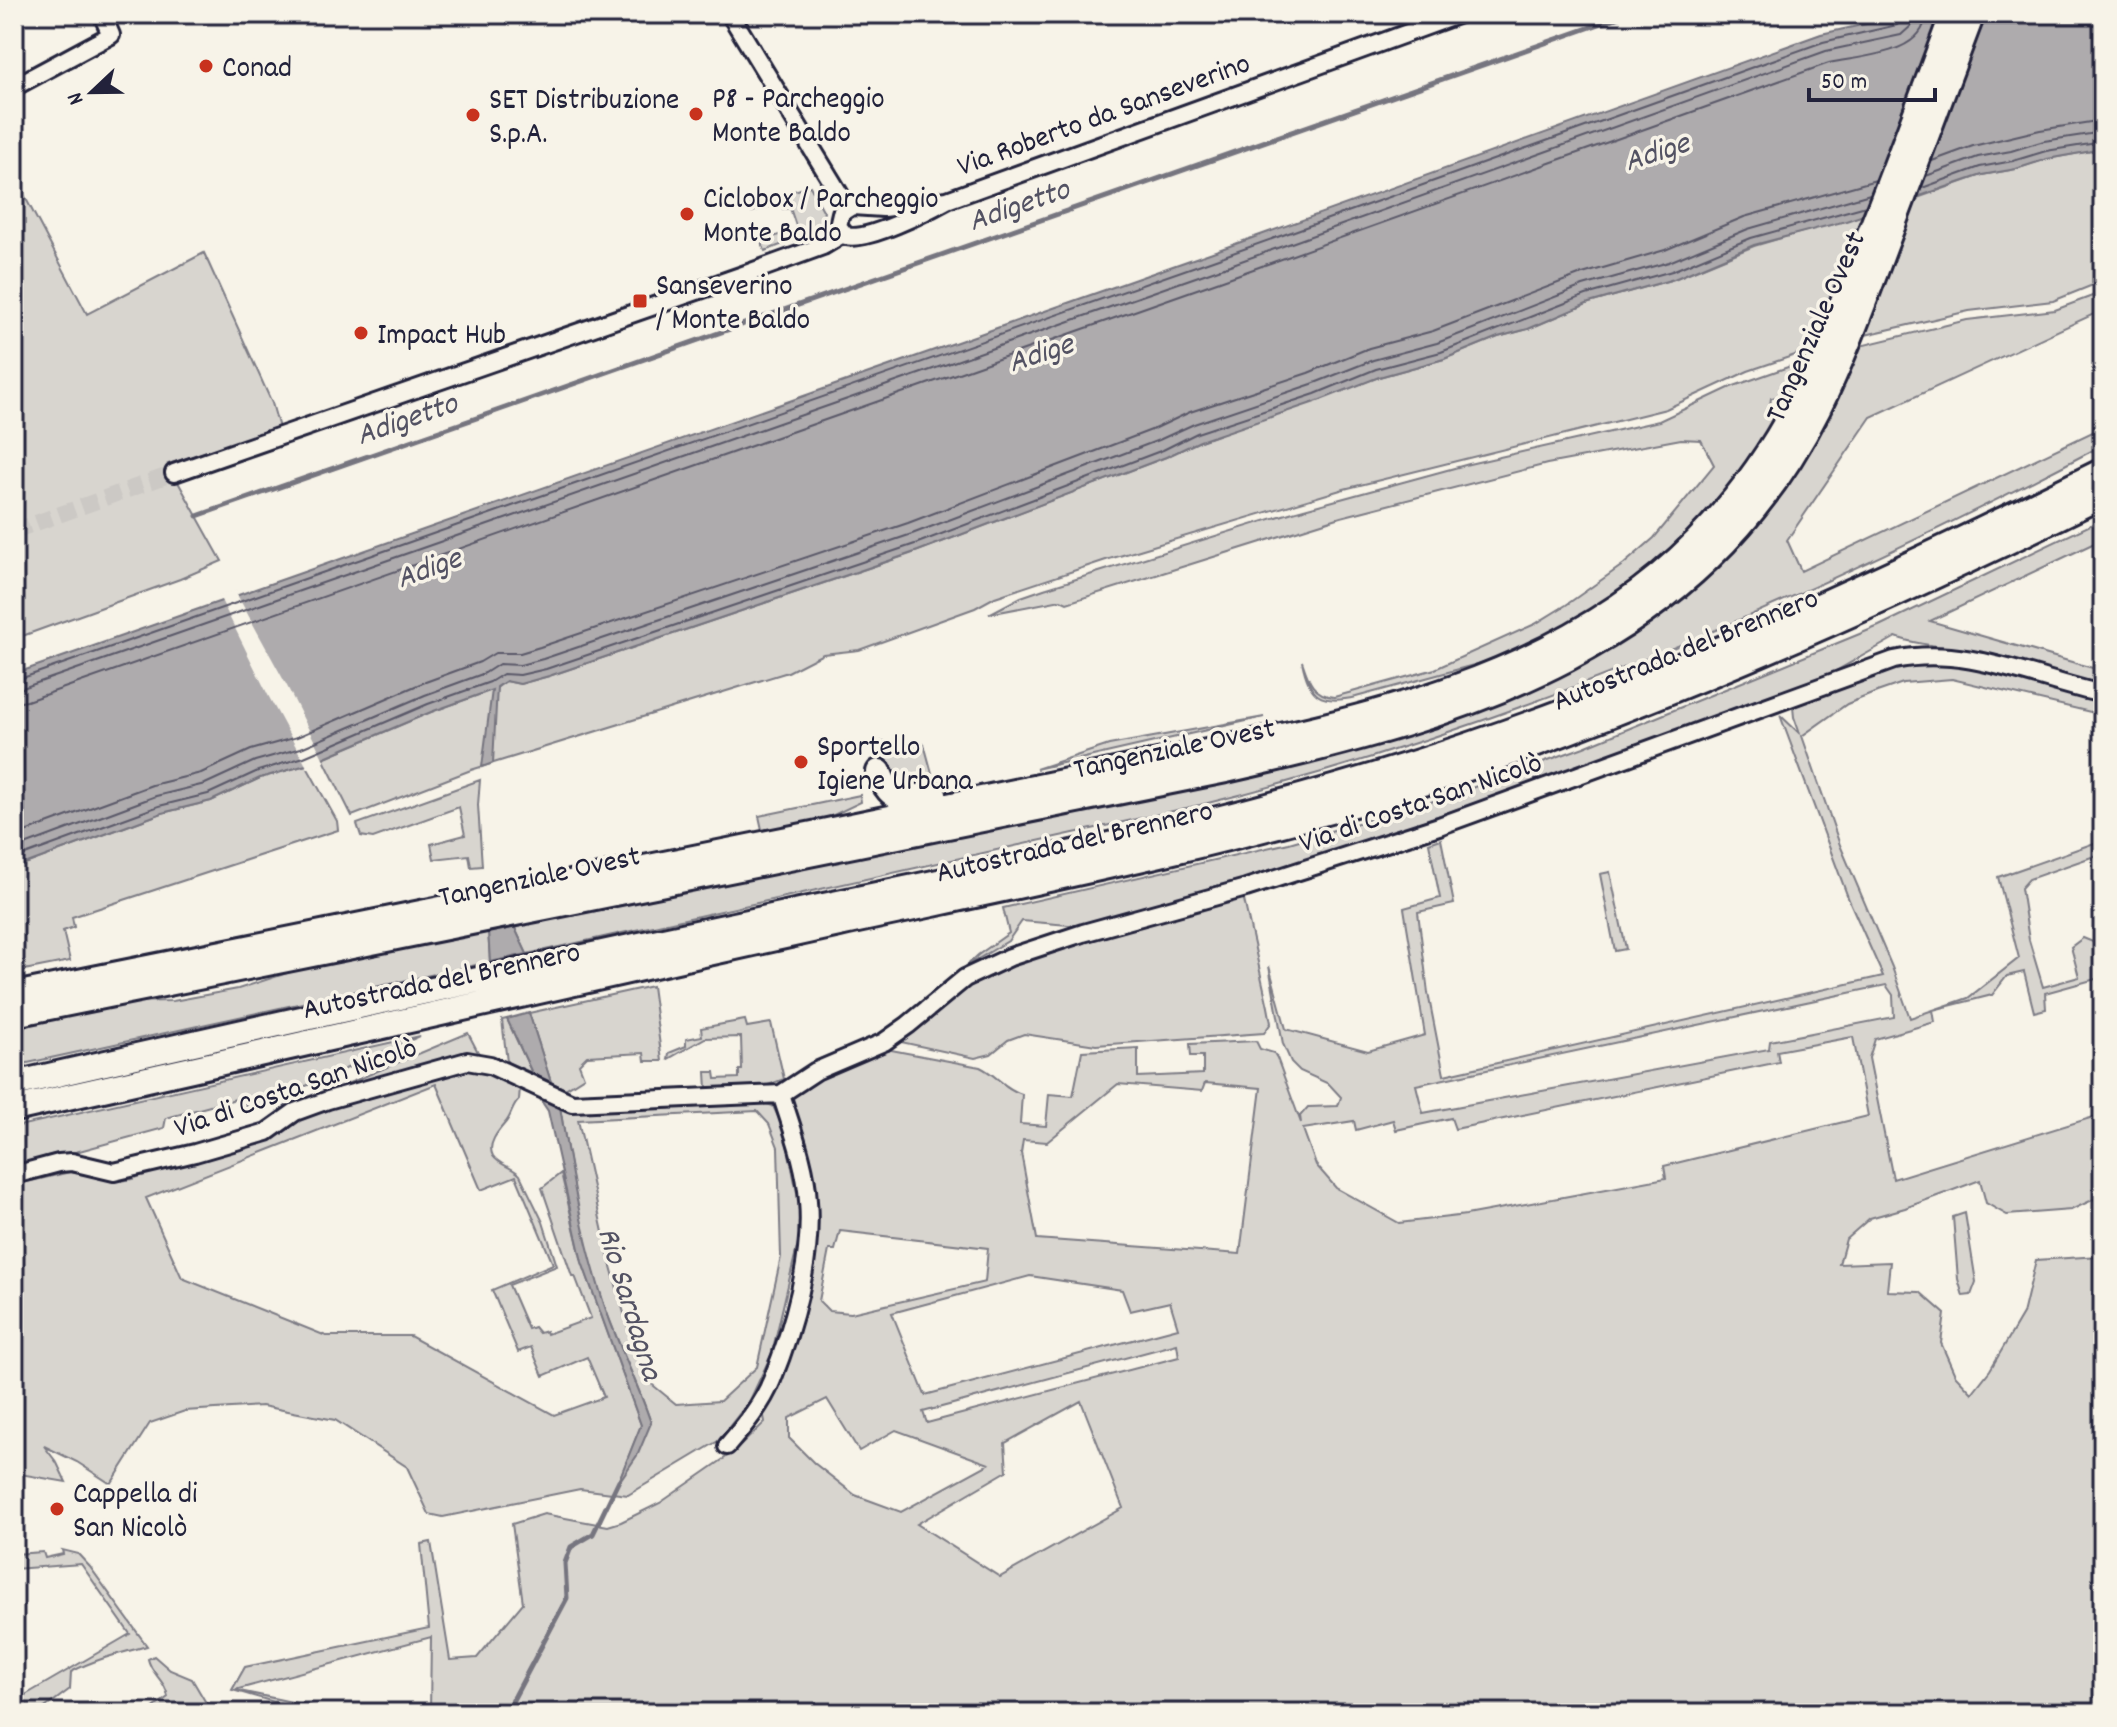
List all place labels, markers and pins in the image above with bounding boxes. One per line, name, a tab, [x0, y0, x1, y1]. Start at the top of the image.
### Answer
place label: Conad	[222, 49, 292, 92]
marker: Conad	[197, 57, 215, 75]
place label: P8 - Parcheggio Monte Baldo	[712, 80, 885, 157]
place label: SET Distribuzione S.p.A.	[489, 81, 679, 158]
marker: P8 - Parcheggio Monte Baldo	[687, 105, 705, 123]
marker: SET Distribuzione S.p.A.	[464, 106, 482, 124]
place label: Ciclobox / Parcheggio Monte Baldo	[703, 180, 939, 257]
marker: Ciclobox / Parcheggio Monte Baldo	[678, 205, 696, 223]
place label: Sanseverino / Monte Baldo	[656, 267, 810, 344]
marker: Sanseverino / Monte Baldo	[631, 292, 649, 310]
place label: Impact Hub	[377, 316, 506, 359]
marker: Impact Hub	[352, 324, 370, 342]
place label: Sportello Igiene Urbana	[817, 728, 974, 805]
marker: Sportello Igiene Urbana	[792, 753, 810, 771]
place label: Cappella di San Nicolò	[73, 1475, 198, 1552]
marker: Cappella di San Nicolò	[48, 1500, 66, 1518]

